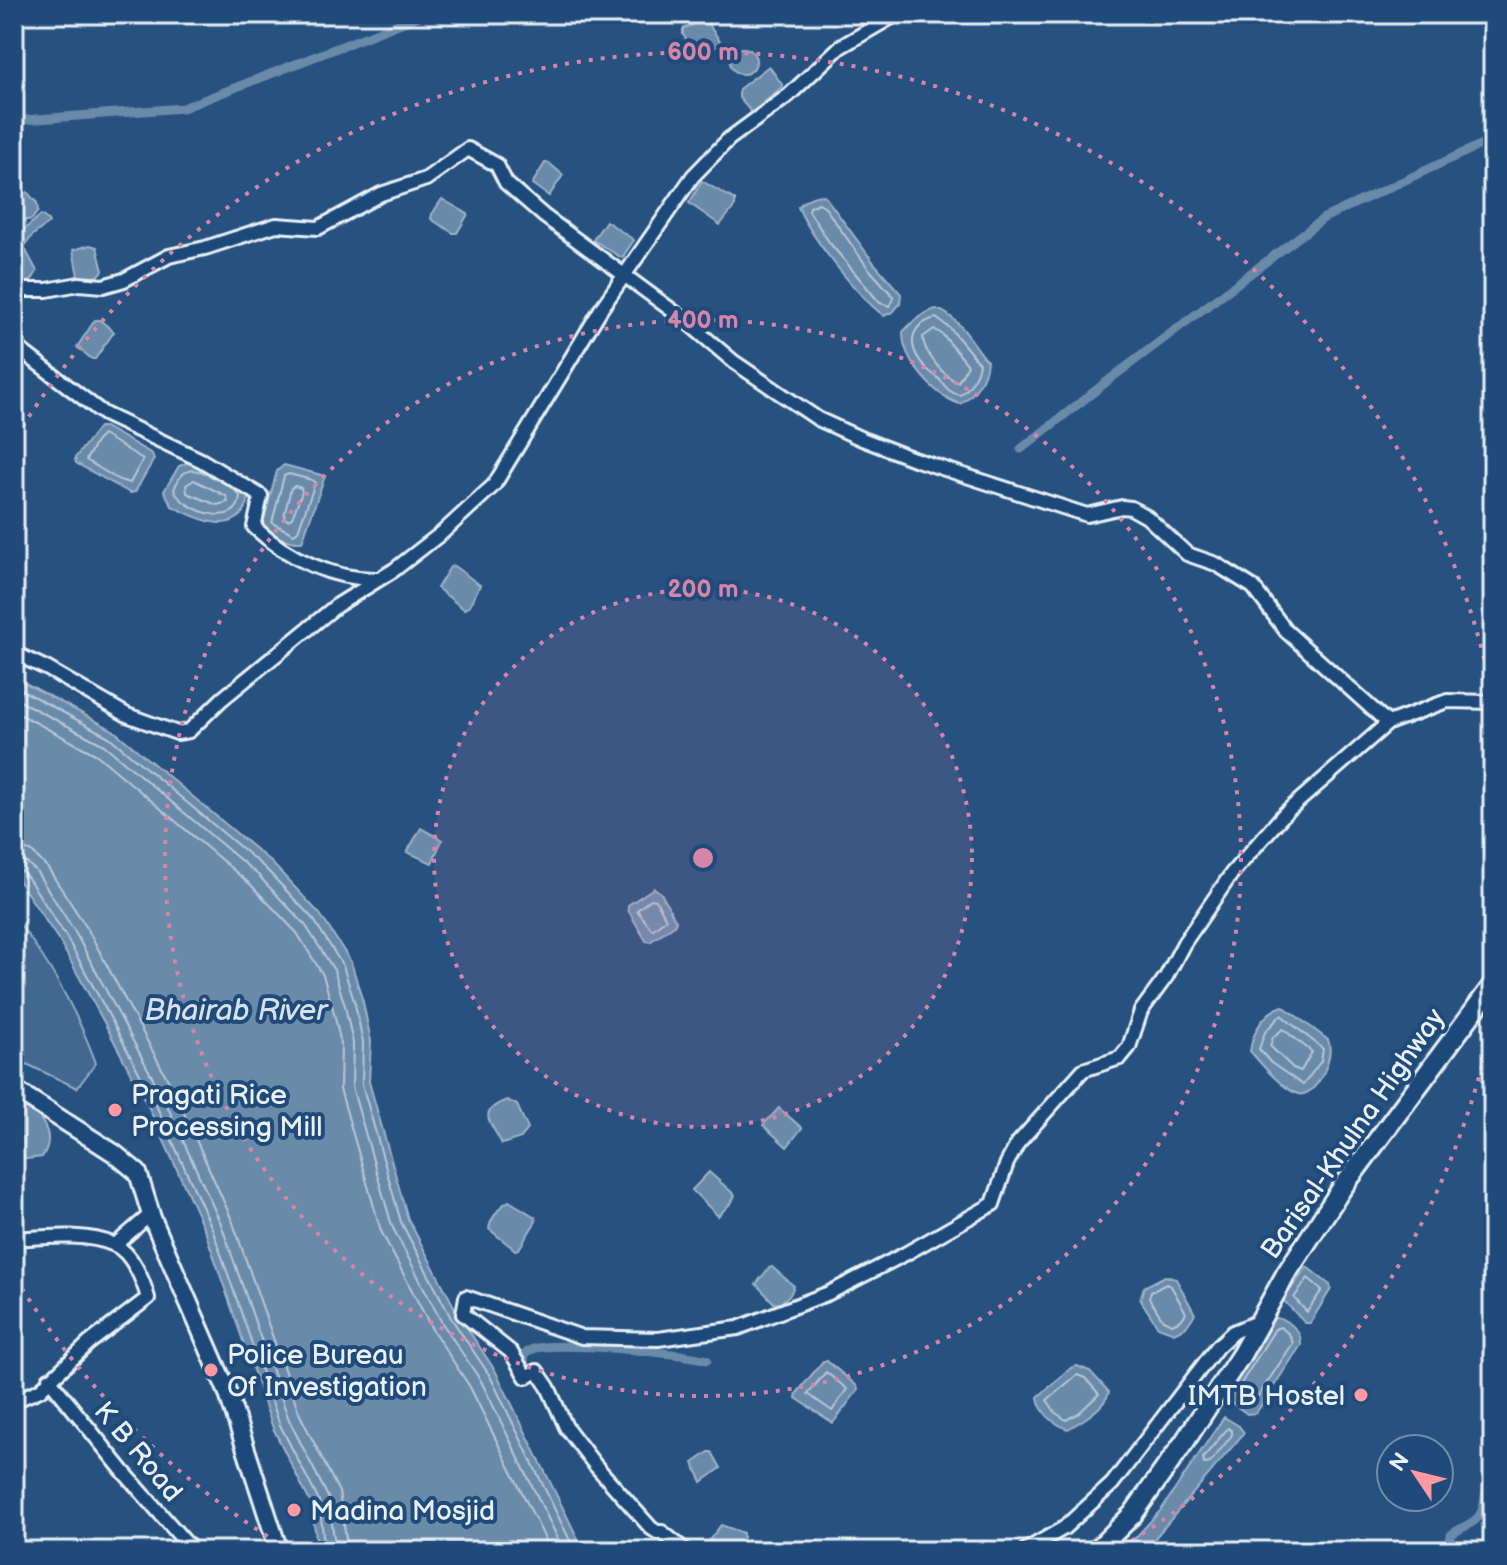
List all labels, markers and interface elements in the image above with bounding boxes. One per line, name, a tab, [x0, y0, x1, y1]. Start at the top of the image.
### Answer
text: 600 m	[667, 38, 739, 67]
text: 400 m	[668, 306, 739, 335]
text: 200 m	[668, 575, 738, 604]
centre of rings	[689, 844, 717, 872]
water label: Bhairab River	[145, 993, 329, 1029]
street label: Barisal-Khulna Highway	[1254, 1002, 1452, 1265]
place label: Pragati Rice Processing Mill	[131, 1079, 323, 1144]
marker: Pragati Rice Processing Mill	[106, 1101, 124, 1119]
place label: Police Bureau Of Investigation	[227, 1339, 427, 1404]
marker: Police Bureau Of Investigation	[202, 1361, 220, 1379]
place label: IMTB Hostel	[1188, 1380, 1345, 1413]
marker: IMTB Hostel	[1352, 1386, 1370, 1404]
street label: K B Road	[87, 1395, 189, 1509]
north arrow	[1375, 1433, 1455, 1513]
text: N	[1384, 1448, 1416, 1477]
place label: Madina Mosjid	[310, 1495, 495, 1528]
marker: Madina Mosjid	[285, 1501, 303, 1519]

